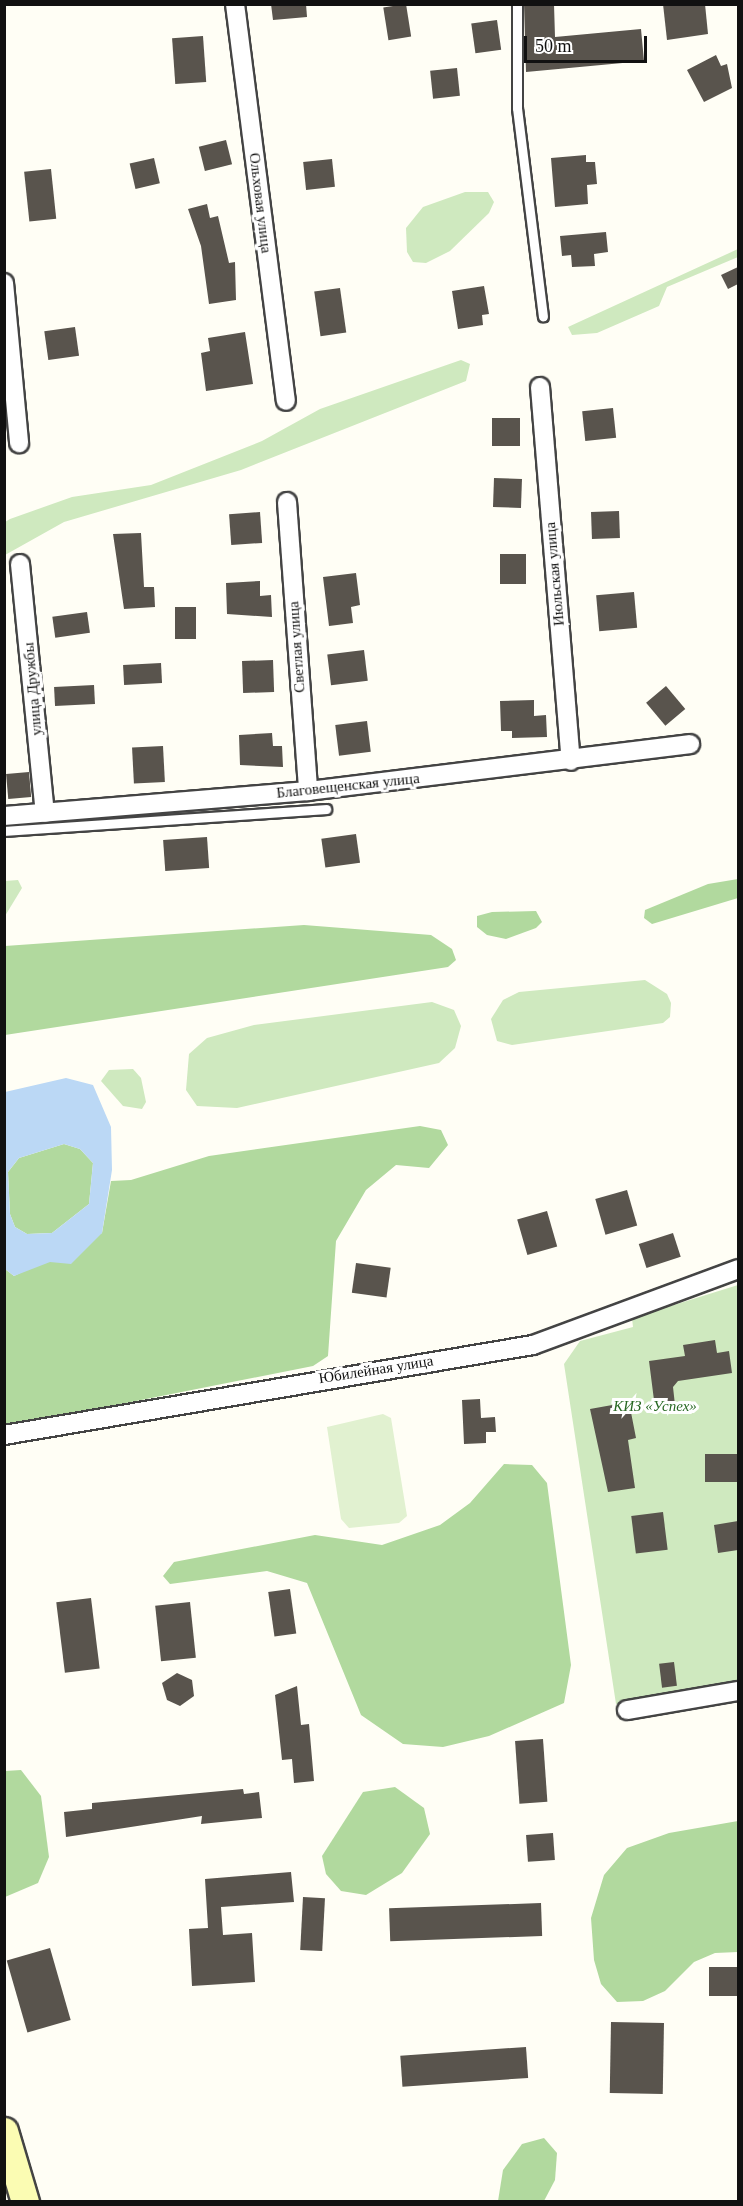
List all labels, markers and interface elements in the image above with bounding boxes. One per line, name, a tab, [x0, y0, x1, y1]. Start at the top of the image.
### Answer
scale bar	[527, 24, 650, 62]
text: 50 m	[535, 36, 572, 56]
street label: Ольховая улица	[245, 152, 275, 254]
street label: Июльская улица	[541, 521, 569, 627]
street label: Светлая улица	[285, 601, 309, 693]
street label: улица Дружбы	[20, 642, 46, 736]
street label: Благовещенская улица	[276, 770, 420, 802]
street label: Юбилейная улица	[317, 1352, 435, 1388]
park label: КИЗ «Успех»	[613, 1398, 697, 1416]

